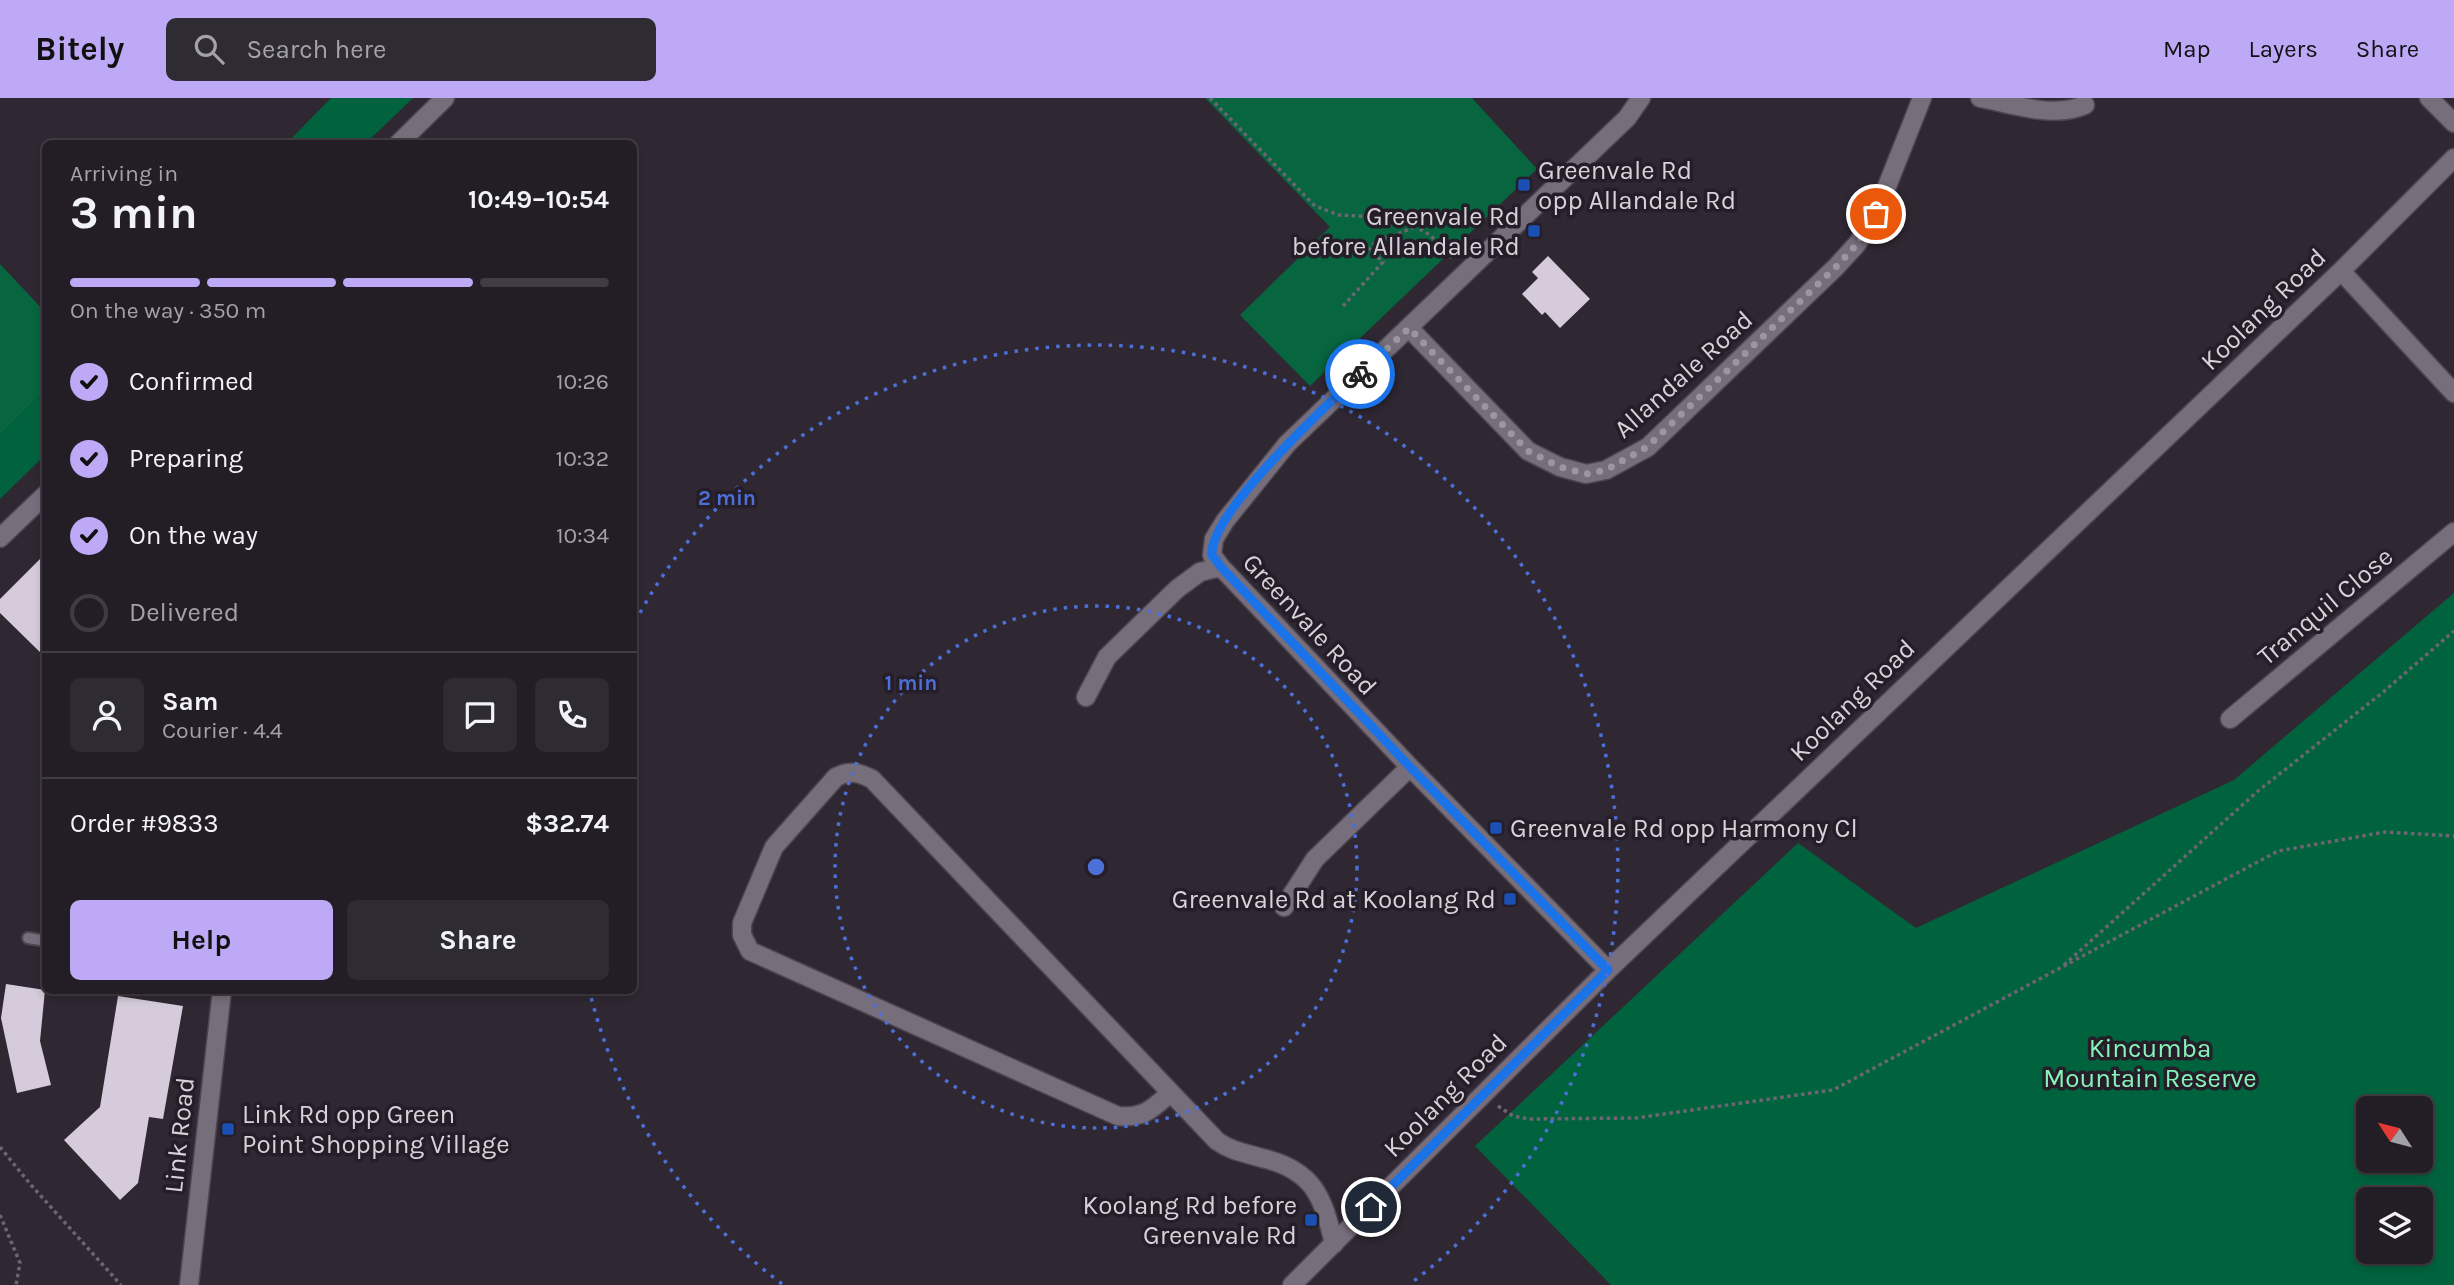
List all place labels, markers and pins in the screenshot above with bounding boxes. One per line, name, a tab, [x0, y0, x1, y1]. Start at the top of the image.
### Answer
place label: Greenvale Rd opp Allandale Rd	[1538, 155, 1736, 216]
marker: Greenvale Rd opp Allandale Rd	[1516, 177, 1532, 193]
pin	[1846, 184, 1906, 244]
place label: Greenvale Rd before Allandale Rd	[1292, 201, 1520, 262]
marker: Greenvale Rd before Allandale Rd	[1526, 223, 1542, 239]
place label: Greenvale Rd opp Harmony Cl	[1510, 813, 1858, 844]
marker: Greenvale Rd opp Harmony Cl	[1488, 820, 1504, 836]
centre of rings	[1084, 855, 1108, 879]
place label: Greenvale Rd at Koolang Rd	[1172, 884, 1496, 915]
marker: Greenvale Rd at Koolang Rd	[1502, 891, 1518, 907]
place label: Link Rd opp Green Point Shopping Village	[242, 1099, 510, 1160]
marker: Link Rd opp Green Point Shopping Village	[220, 1121, 236, 1137]
pin	[1341, 1177, 1401, 1237]
place label: Koolang Rd before Greenvale Rd	[1083, 1190, 1297, 1251]
marker: Koolang Rd before Greenvale Rd	[1303, 1212, 1319, 1228]

